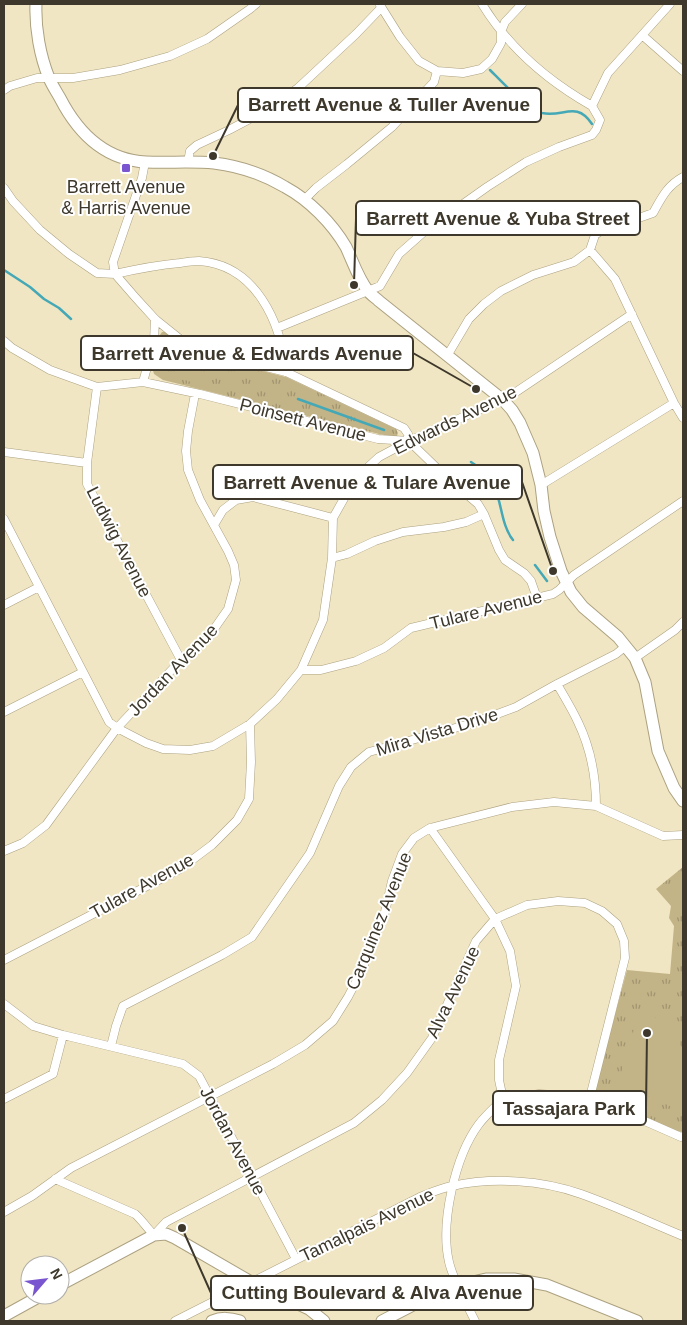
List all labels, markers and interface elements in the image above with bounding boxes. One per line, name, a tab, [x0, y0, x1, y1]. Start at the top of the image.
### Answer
callout: Barrett Avenue & Tuller Avenue	[238, 88, 541, 122]
text: Barrett Avenue & Tuller Avenue	[248, 94, 530, 115]
marker: Barrett Avenue & Harris Avenue	[120, 162, 132, 174]
place label: Barrett Avenue & Harris Avenue	[61, 177, 191, 218]
callout: Barrett Avenue & Yuba Street	[356, 201, 640, 235]
text: Barrett Avenue & Yuba Street	[366, 208, 630, 229]
callout: Barrett Avenue & Edwards Avenue	[81, 336, 413, 370]
text: Barrett Avenue & Edwards Avenue	[92, 343, 402, 364]
street label: Edwards Avenue	[390, 381, 520, 459]
street label: Poinsett Avenue	[238, 395, 368, 445]
callout: Barrett Avenue & Tulare Avenue	[213, 465, 522, 499]
text: Barrett Avenue & Tulare Avenue	[223, 472, 511, 493]
street label: Ludwig Avenue	[82, 483, 156, 601]
street label: Tulare Avenue	[428, 586, 544, 634]
street label: Jordan Avenue	[124, 620, 222, 720]
street label: Mira Vista Drive	[373, 704, 501, 760]
street label: Tulare Avenue	[87, 849, 197, 923]
street label: Carquinez Avenue	[342, 849, 416, 993]
street label: Alva Avenue	[422, 943, 484, 1041]
street label: Jordan Avenue	[196, 1083, 270, 1199]
callout: Tassajara Park	[493, 1091, 646, 1125]
text: Tassajara Park	[503, 1098, 636, 1119]
street label: Tamalpais Avenue	[297, 1184, 437, 1266]
north arrow	[20, 1255, 70, 1305]
text: N	[47, 1266, 66, 1282]
callout: Cutting Boulevard & Alva Avenue	[211, 1276, 533, 1310]
text: Cutting Boulevard & Alva Avenue	[222, 1282, 522, 1303]

